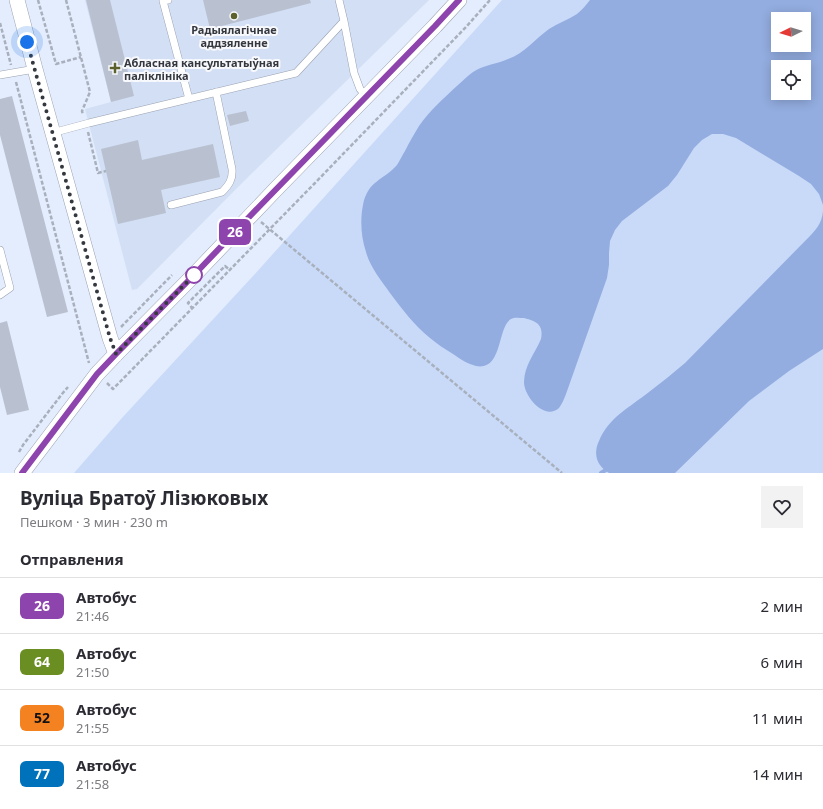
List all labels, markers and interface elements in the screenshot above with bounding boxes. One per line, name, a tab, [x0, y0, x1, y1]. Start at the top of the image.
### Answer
marker: Радыялагічнае аддзяленне	[229, 11, 239, 21]
north arrow	[771, 12, 811, 52]
map controls	[771, 12, 811, 100]
place label: Радыялагічнае аддзяленне	[191, 22, 277, 50]
your location	[17, 32, 37, 52]
place label: Абласная кансультатыўная паліклініка	[124, 55, 279, 83]
button: locate	[771, 60, 811, 100]
marker: Абласная кансультатыўная паліклініка	[109, 62, 121, 74]
line badge: 26	[217, 219, 253, 245]
text: 26	[227, 222, 243, 241]
unlabelled marker	[185, 266, 203, 284]
text: Вуліца Братоў Лізюковых	[20, 485, 268, 511]
button: heart	[761, 486, 803, 528]
text: Пешком · 3 мин · 230 m	[20, 513, 168, 531]
text: Отправления	[20, 549, 124, 569]
text: Автобус	[76, 587, 137, 607]
text: 26	[34, 596, 50, 615]
text: 2 мин	[760, 596, 803, 616]
text: 21:46	[76, 607, 109, 625]
text: Автобус	[76, 643, 137, 663]
text: 64	[34, 652, 50, 671]
text: 6 мин	[760, 652, 803, 672]
text: 21:50	[76, 663, 109, 681]
text: Автобус	[76, 699, 137, 719]
text: 52	[34, 708, 50, 727]
text: 11 мин	[752, 708, 803, 728]
text: 21:55	[76, 719, 109, 737]
text: Автобус	[76, 755, 137, 775]
text: 77	[34, 764, 50, 783]
text: 14 мин	[752, 764, 803, 784]
text: 21:58	[76, 775, 109, 793]

